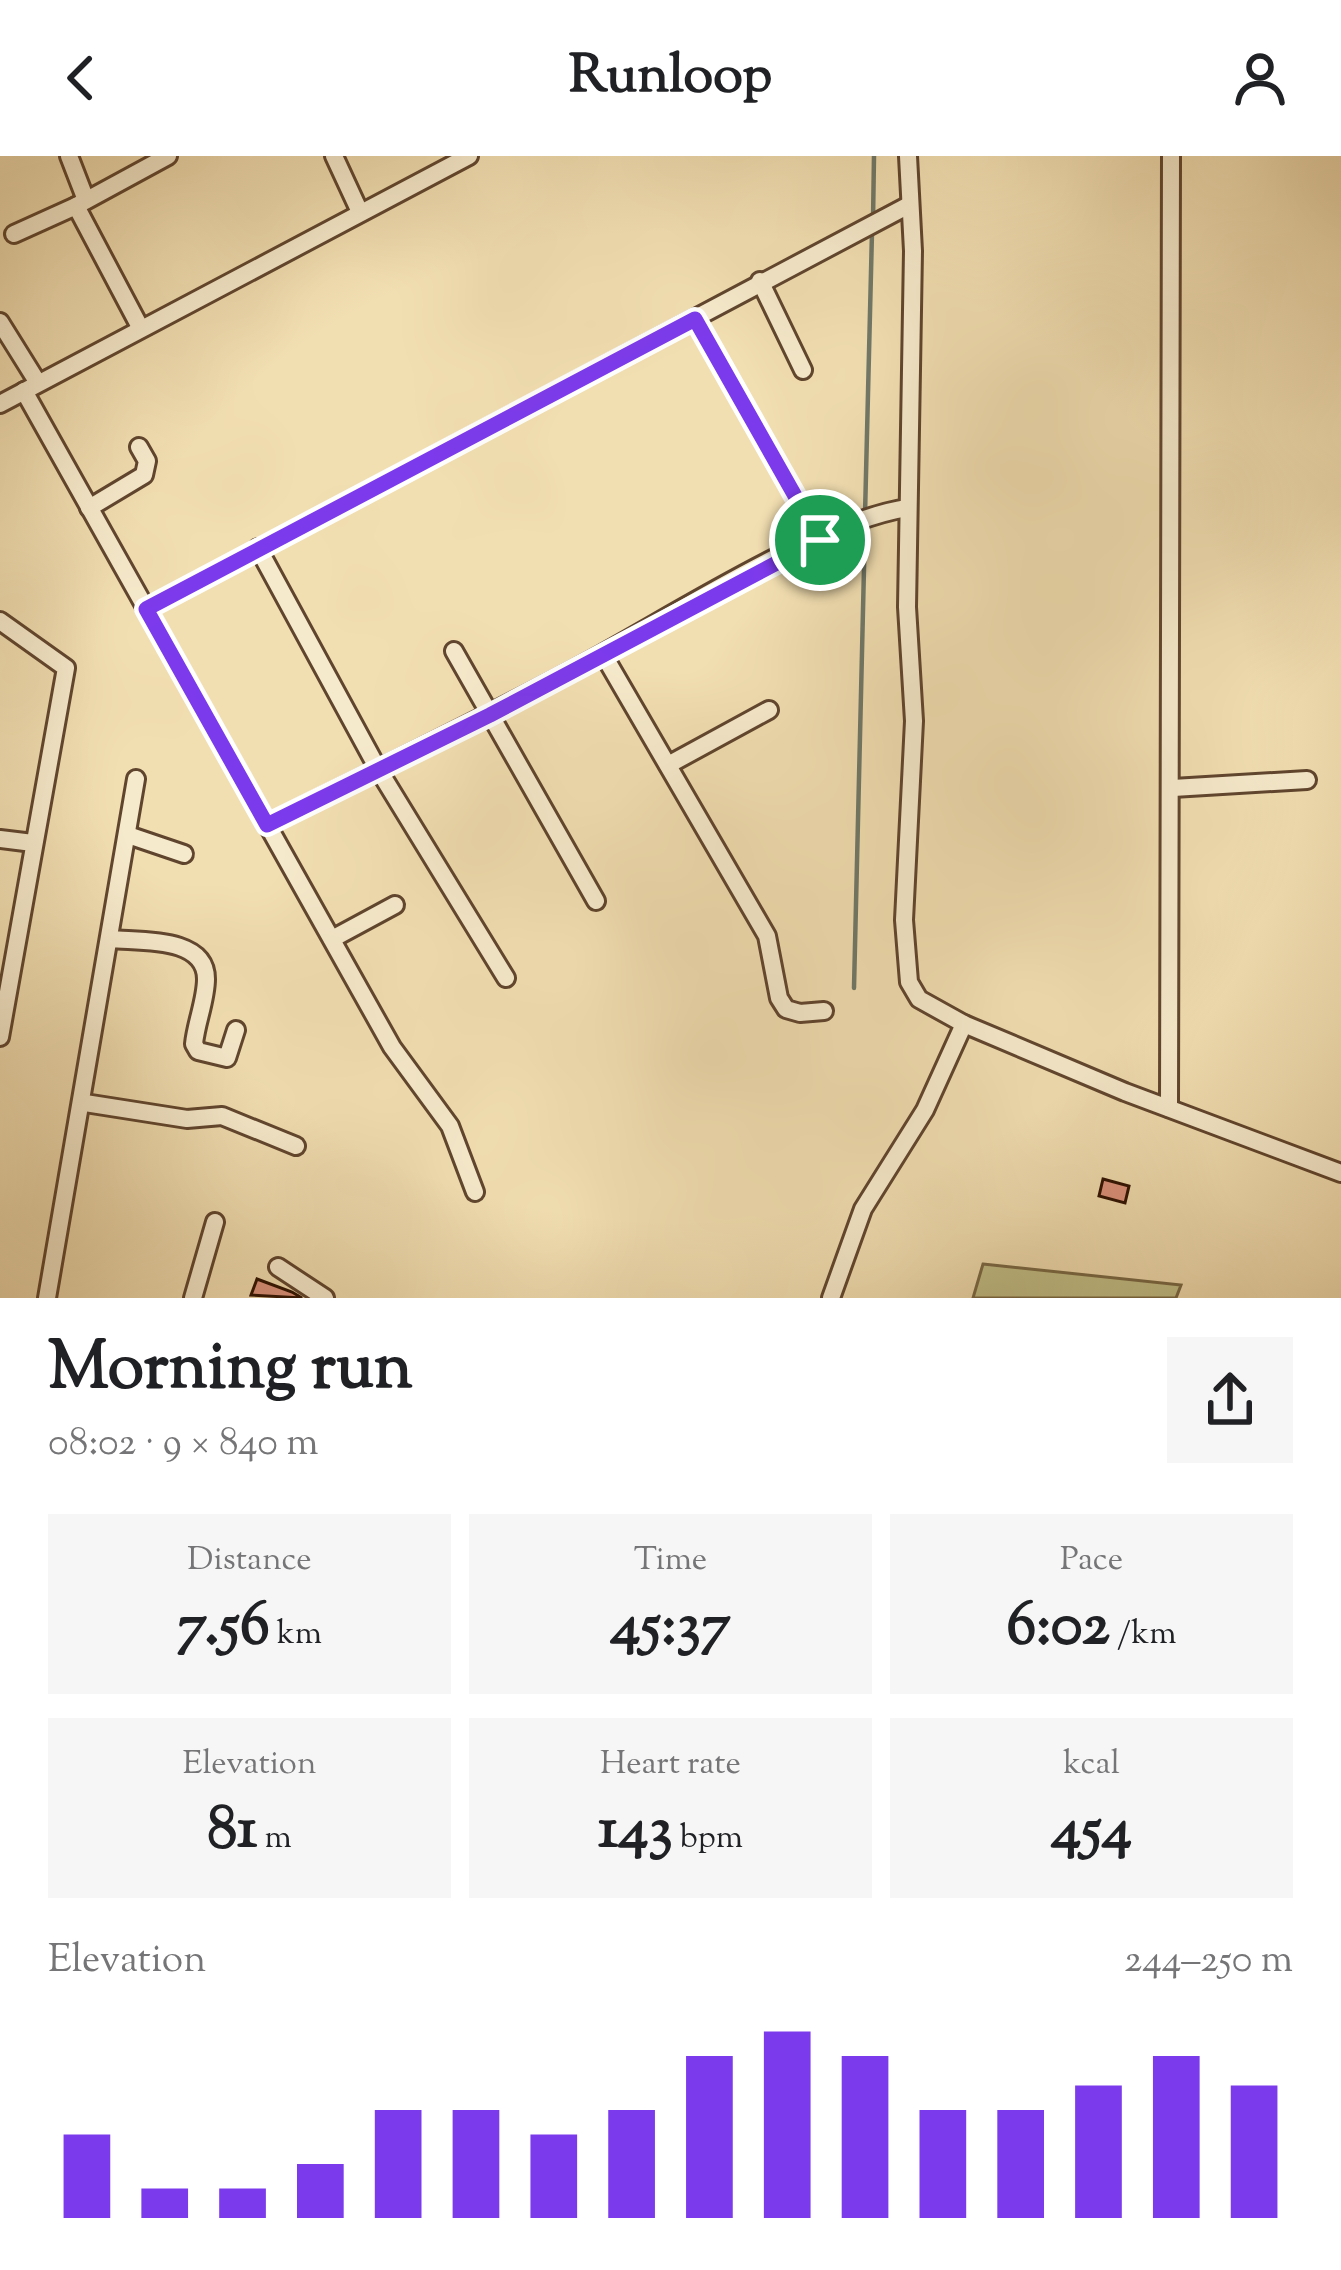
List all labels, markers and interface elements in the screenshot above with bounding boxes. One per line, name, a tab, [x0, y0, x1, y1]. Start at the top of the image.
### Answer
text: Runloop	[569, 39, 772, 117]
icon: back	[48, 45, 114, 111]
icon: person	[1227, 45, 1293, 111]
pin	[769, 489, 871, 591]
icon: arrive	[787, 507, 853, 573]
text: Morning run	[48, 1324, 413, 1419]
button: share	[1167, 1337, 1293, 1463]
text: 08:02 · 9 × 840 m	[48, 1417, 319, 1473]
text: Distance	[187, 1537, 312, 1585]
text: Time	[634, 1537, 707, 1585]
text: Pace	[1060, 1537, 1123, 1585]
text: 7.56	[177, 1585, 270, 1672]
text: 45:37	[610, 1585, 731, 1672]
text: 6:02	[1006, 1585, 1110, 1672]
text: km	[270, 1611, 322, 1659]
text: /km	[1110, 1611, 1177, 1659]
text: Elevation	[183, 1741, 316, 1789]
text: Heart rate	[600, 1741, 741, 1789]
text: kcal	[1063, 1741, 1120, 1789]
text: 81	[207, 1789, 258, 1876]
text: 143	[598, 1789, 673, 1876]
text: 454	[1051, 1789, 1132, 1876]
text: m	[258, 1815, 292, 1863]
text: bpm	[673, 1815, 743, 1863]
text: Elevation	[48, 1934, 206, 1990]
text: 244–250 m	[1124, 1934, 1293, 1990]

